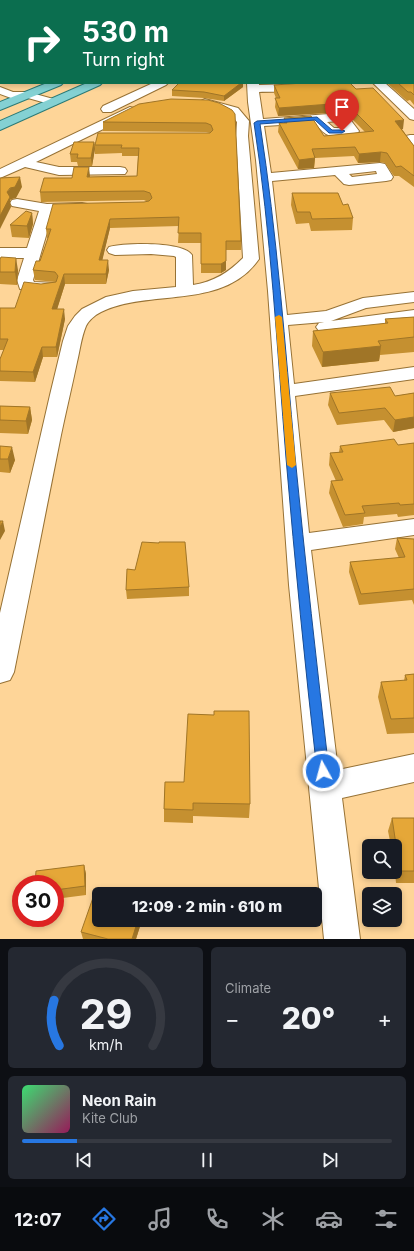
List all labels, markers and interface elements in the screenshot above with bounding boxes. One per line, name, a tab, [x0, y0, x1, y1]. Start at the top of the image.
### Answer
text: 530 m	[82, 15, 169, 49]
icon: right	[16, 16, 68, 68]
text: Turn right	[82, 49, 165, 70]
pin	[325, 90, 359, 131]
icon: arrive	[331, 96, 353, 118]
position arrow	[302, 750, 344, 792]
map controls	[362, 839, 402, 927]
button: search	[362, 839, 402, 879]
speed limit sign: 30	[12, 875, 64, 927]
button: layers	[362, 887, 402, 927]
text: 12:09 · 2 min · 610 m	[132, 897, 282, 916]
text: Climate	[225, 980, 271, 996]
text: 29	[79, 988, 132, 1038]
text: 20°	[282, 1000, 335, 1036]
text: −	[225, 1006, 240, 1032]
text: +	[377, 1006, 392, 1032]
text: km/h	[89, 1035, 122, 1052]
text: Neon Rain	[82, 1091, 156, 1110]
text: Kite Club	[82, 1110, 138, 1126]
icon: previous	[73, 1149, 95, 1171]
icon: pause	[196, 1149, 218, 1171]
icon: next	[319, 1149, 341, 1171]
icon: directions	[90, 1205, 118, 1233]
icon: music	[146, 1205, 174, 1233]
icon: phone	[203, 1205, 231, 1233]
icon: climate	[259, 1205, 287, 1233]
icon: car	[315, 1205, 343, 1233]
icon: filters	[372, 1205, 400, 1233]
text: 12:07	[14, 1209, 62, 1230]

